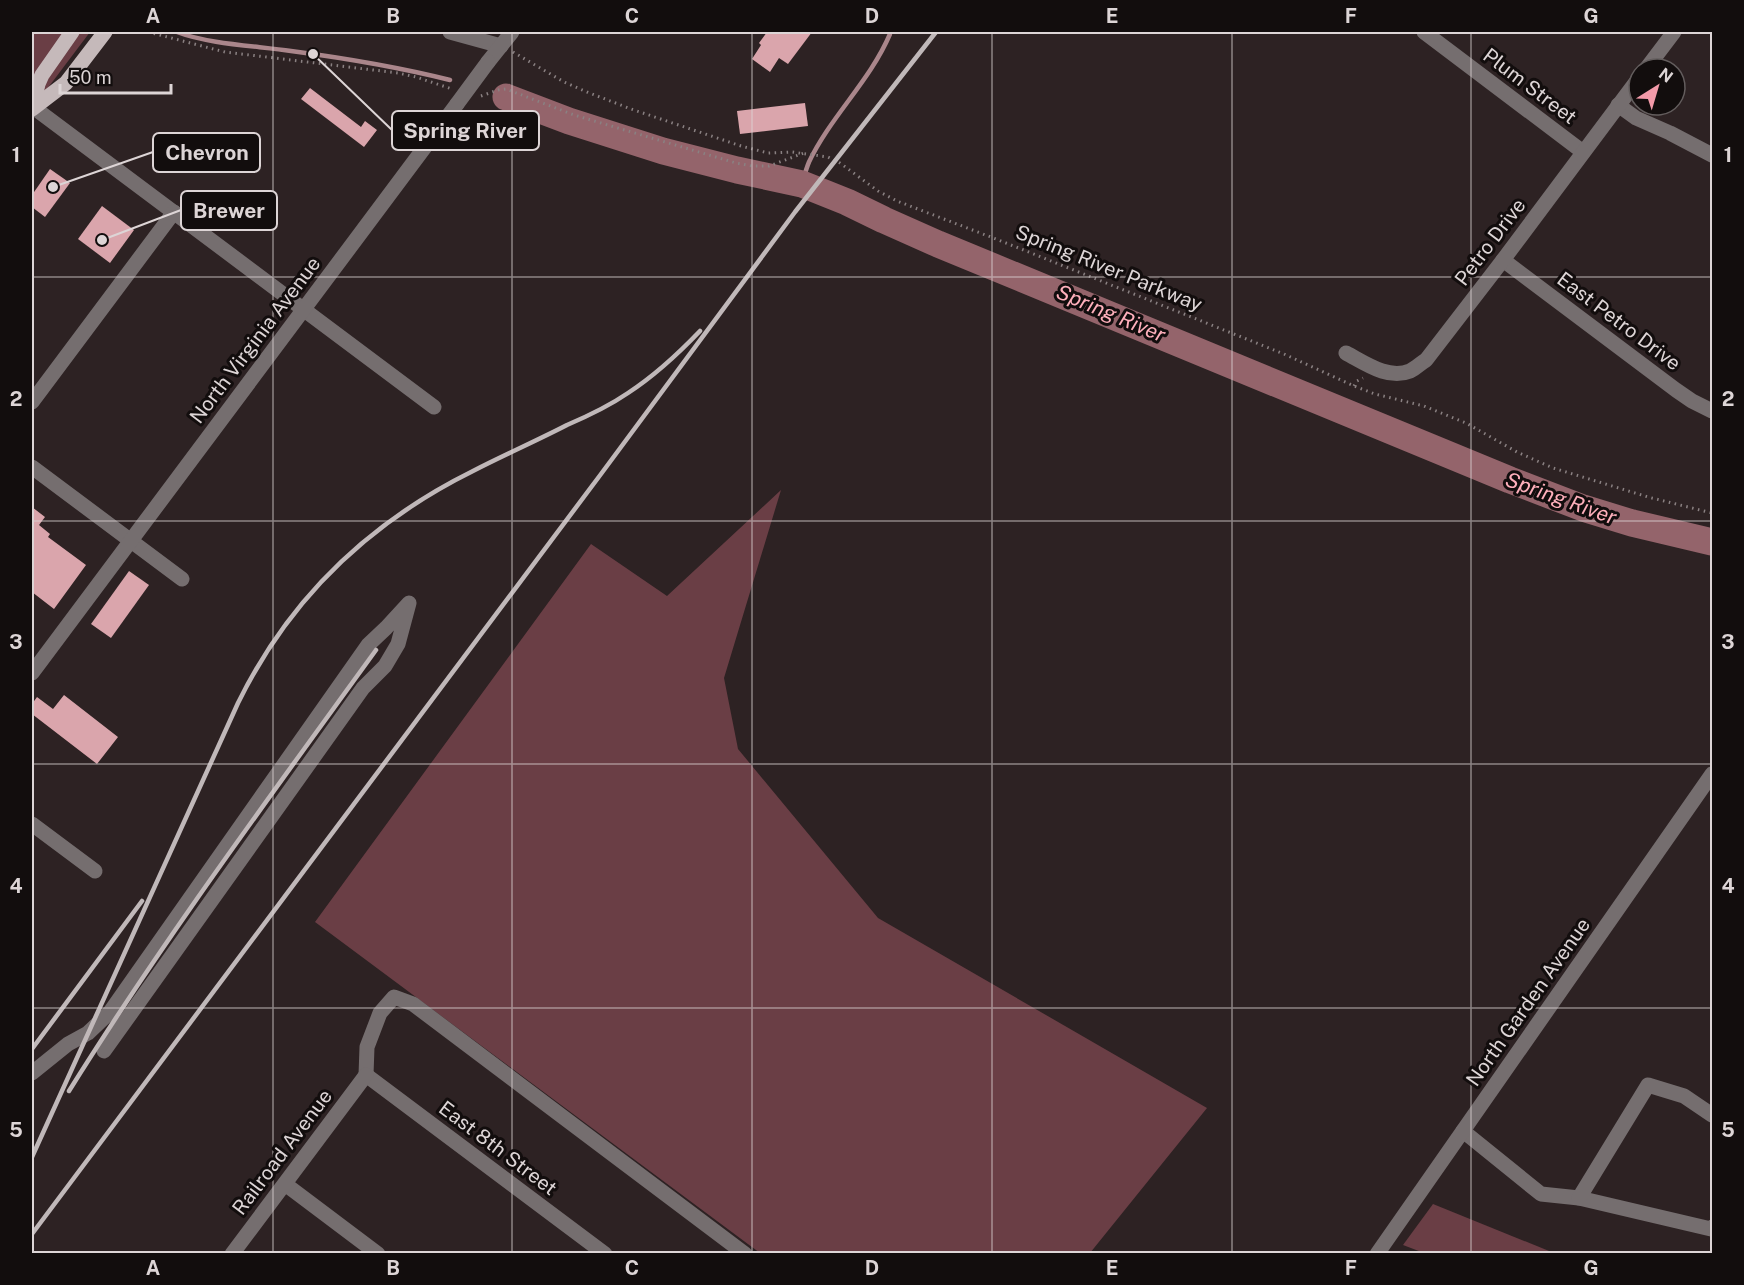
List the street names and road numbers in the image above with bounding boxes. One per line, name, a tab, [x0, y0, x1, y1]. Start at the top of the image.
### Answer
street label: Plum Street	[1479, 43, 1581, 129]
street label: Petro Drive	[1449, 194, 1531, 290]
street label: Spring River Parkway	[1012, 220, 1206, 316]
street label: North Virginia Avenue	[185, 252, 325, 428]
street label: East Petro Drive	[1552, 267, 1686, 375]
street label: North Garden Avenue	[1461, 913, 1595, 1091]
street label: Railroad Avenue	[227, 1085, 337, 1219]
street label: East 8th Street	[434, 1096, 562, 1200]

